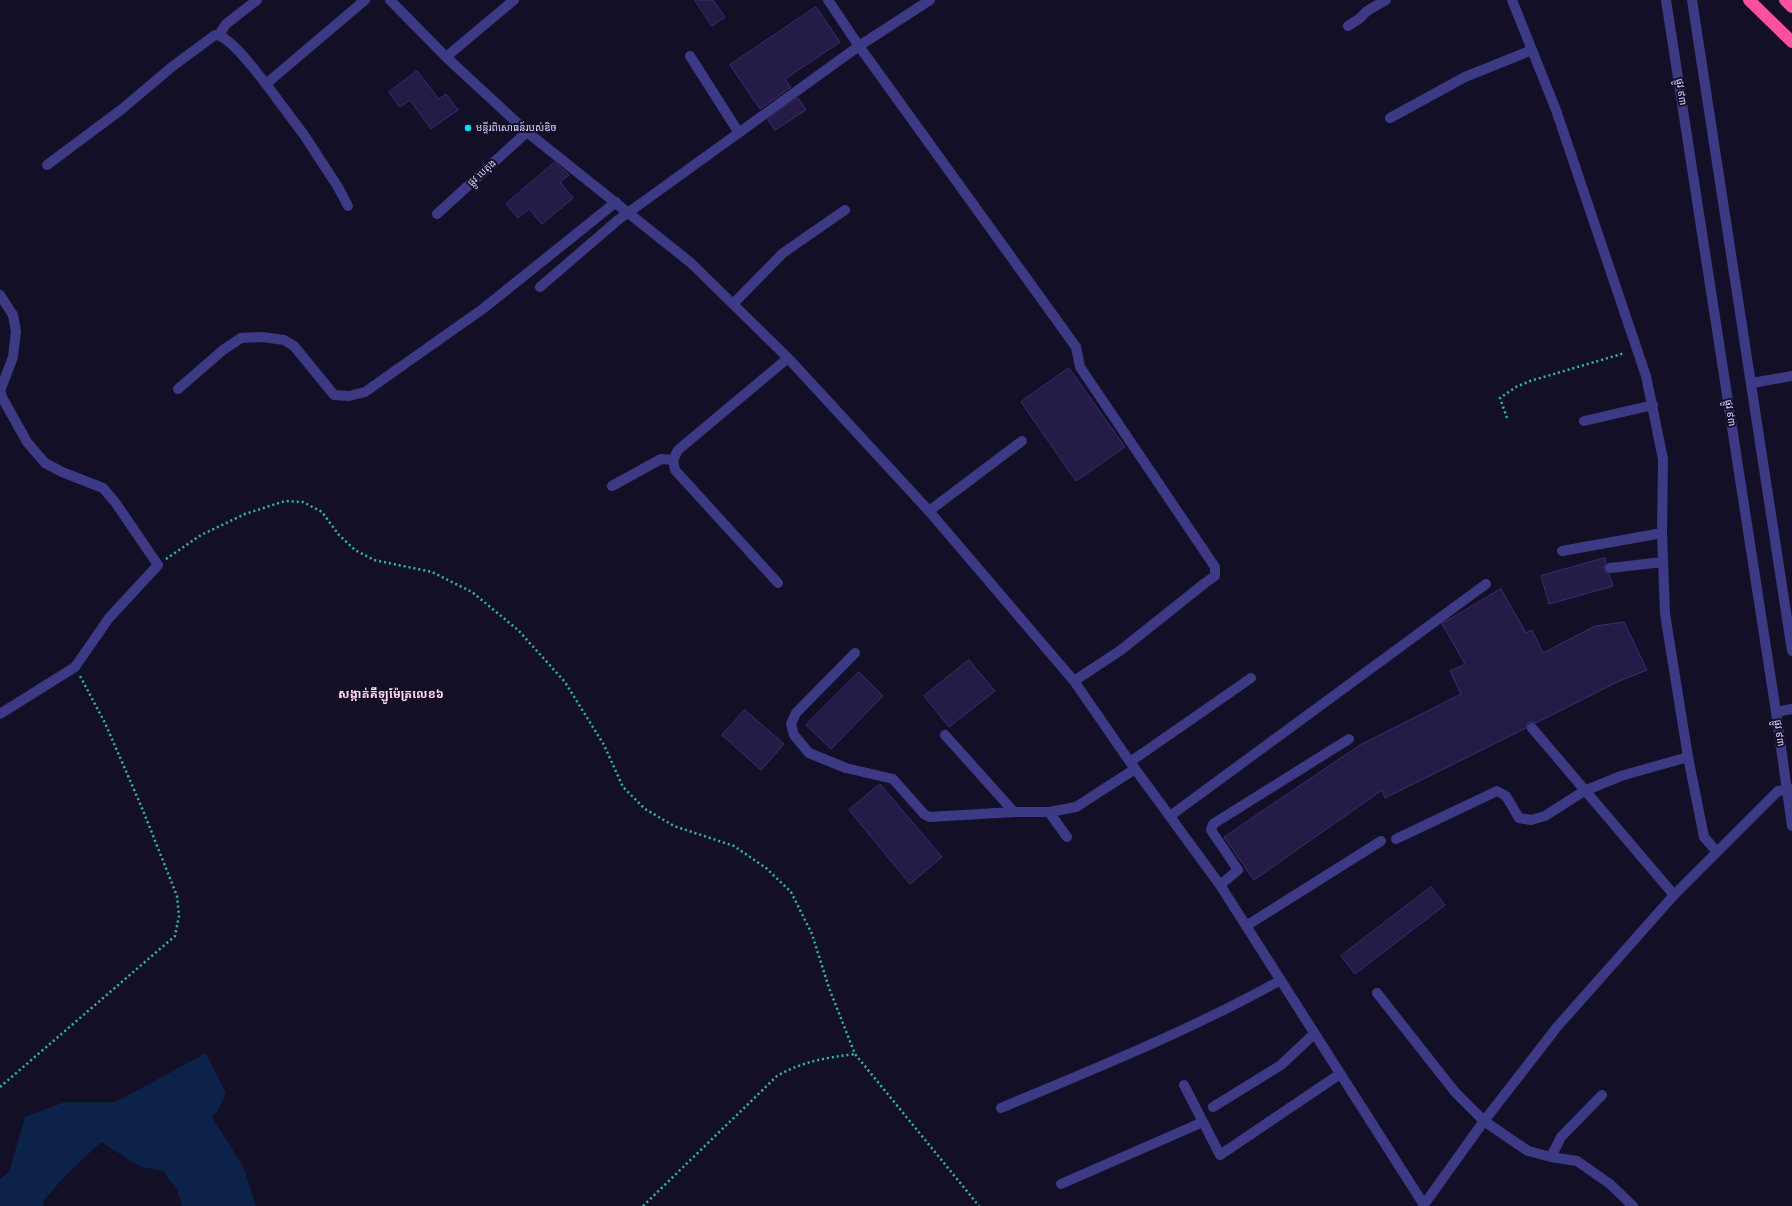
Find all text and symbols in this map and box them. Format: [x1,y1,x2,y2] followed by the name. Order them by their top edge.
[1673,78,1689,106] street label: ផ្លូវ ៩៣
[476,122,557,134] place label: មន្ទីរពិសោធន៍របស់ឌិច
[463,123,473,133] marker: មន្ទីរពិសោធន៍របស់ឌិច
[465,157,499,189] street label: ផ្លូវ បេតុង
[1722,399,1738,427] street label: ផ្លូវ ៩៣
[338,687,444,701] district label: សង្កាត់គីឡូម៉ែត្រលេខ៦
[1771,719,1787,747] street label: ផ្លូវ ៩៣

